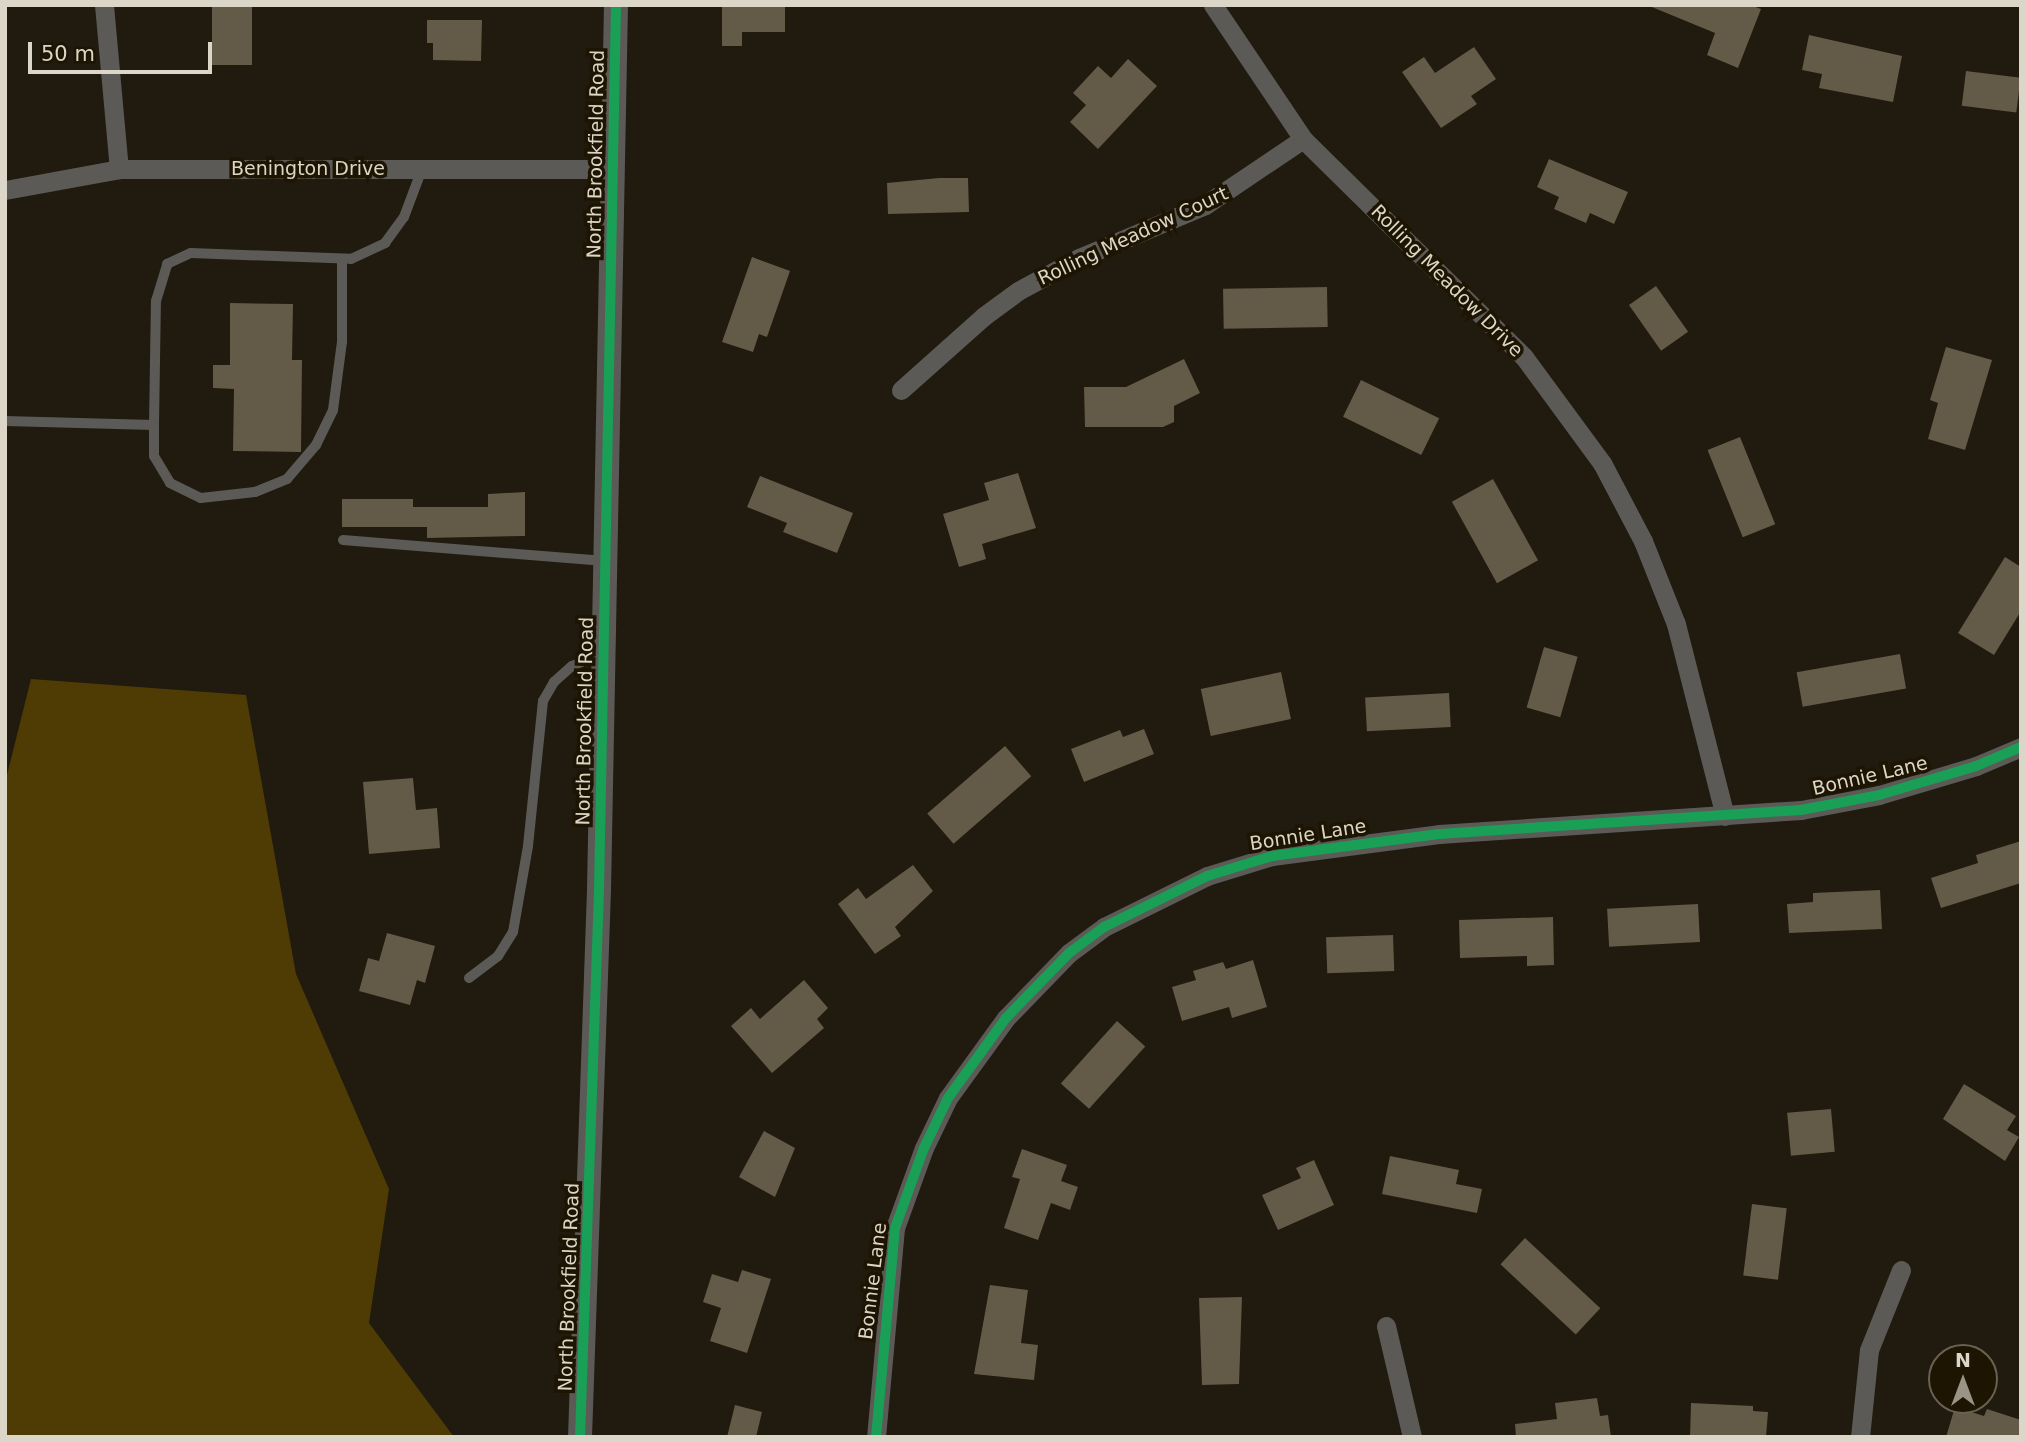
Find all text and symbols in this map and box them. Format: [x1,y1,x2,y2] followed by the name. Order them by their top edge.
[32,28,215,72] scale bar
[41,42,95,66] text: 50 m
[583,50,609,258] street label: North Brookfield Road
[231,158,385,180] street label: Benington Drive
[1034,182,1232,290] street label: Rolling Meadow Court
[1366,200,1528,362] street label: Rolling Meadow Drive
[572,617,598,825] street label: North Brookfield Road
[1810,752,1930,800] street label: Bonnie Lane
[1248,815,1368,855] street label: Bonnie Lane
[554,1182,584,1392] street label: North Brookfield Road
[855,1221,891,1341] street label: Bonnie Lane
[1928,1344,1998,1414] north arrow
[1955,1349,1971,1371] text: N

